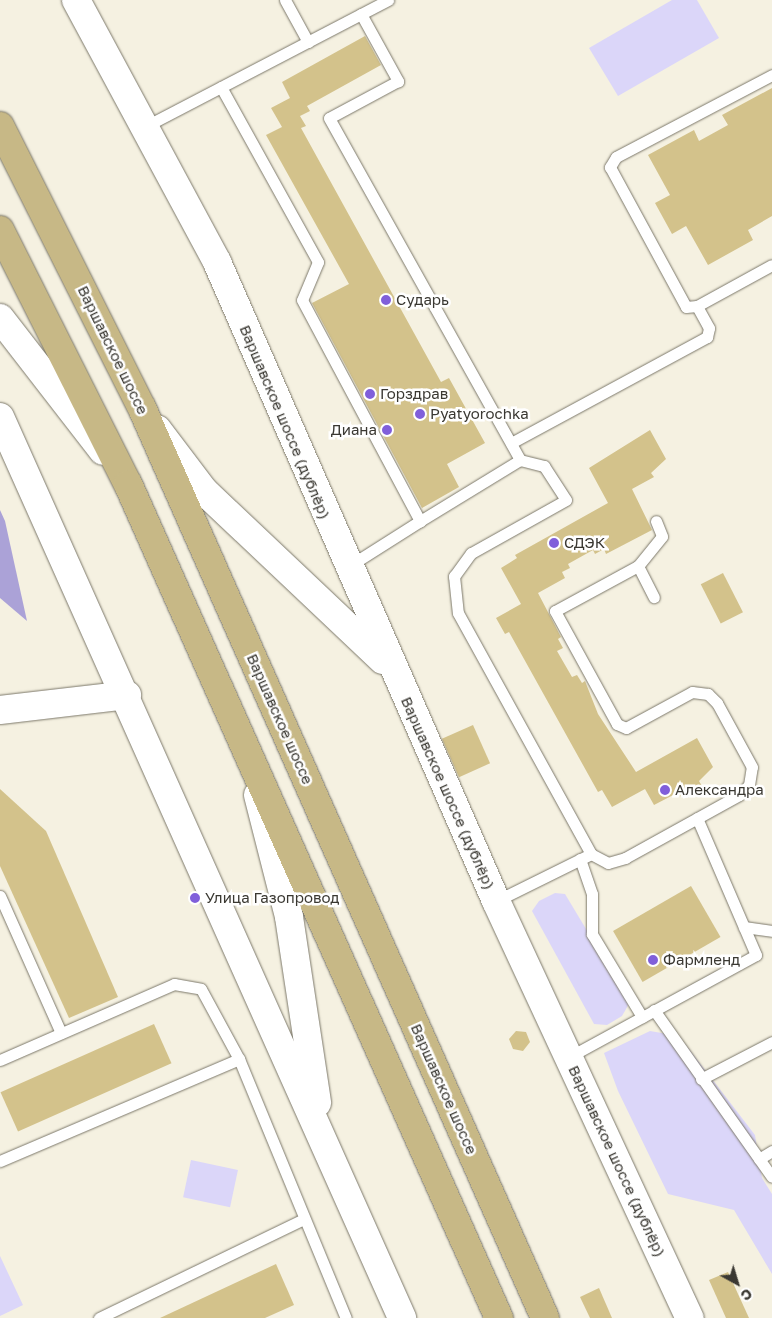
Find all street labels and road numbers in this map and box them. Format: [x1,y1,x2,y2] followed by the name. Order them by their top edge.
[74,283,152,417] street label: Варшавское шоссе
[236,322,334,522] street label: Варшавское шоссе (дублёр)
[243,651,317,787] street label: Варшавское шоссе
[397,694,499,892] street label: Варшавское шоссе (дублёр)
[407,1021,481,1157] street label: Варшавское шоссе
[565,1063,669,1259] street label: Варшавское шоссе (дублёр)

